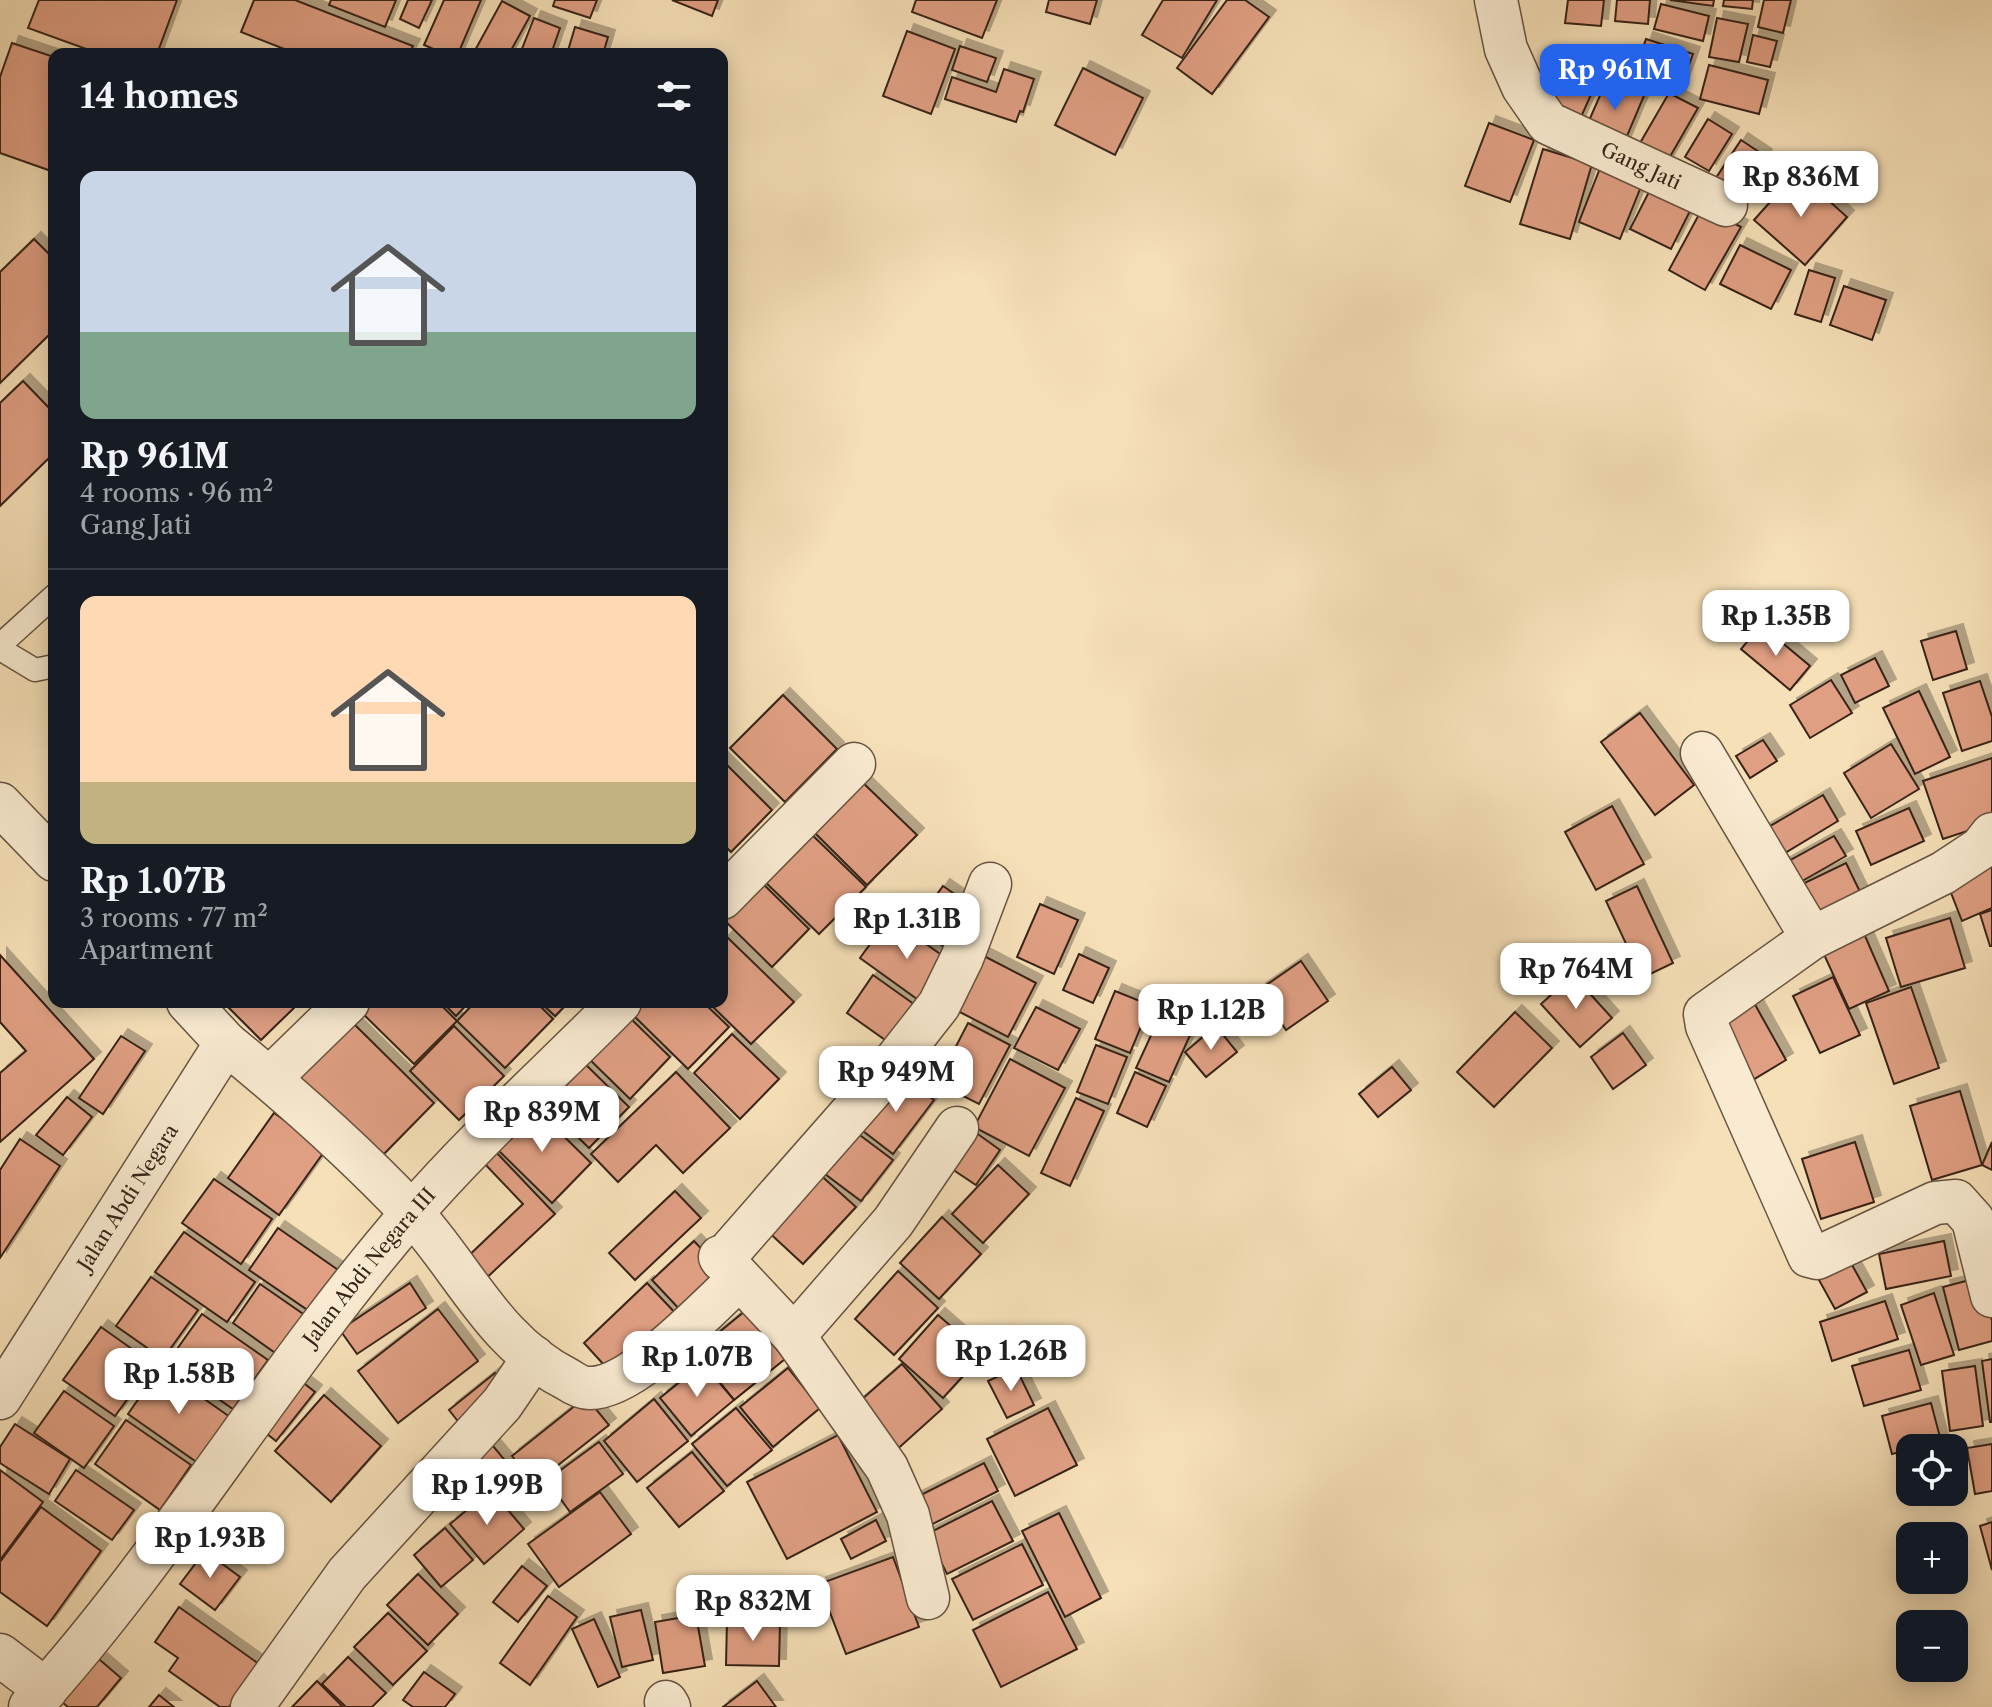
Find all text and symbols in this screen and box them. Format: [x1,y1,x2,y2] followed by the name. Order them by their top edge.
[1541,44,1689,112] pin: Rp 961M
[1558,54,1672,86] text: Rp 961M
[652,74,696,118] icon: filters
[80,75,239,117] text: 14 homes
[1597,137,1685,195] street label: Gang Jati
[1727,151,1875,219] pin: Rp 836M
[1742,161,1860,193] text: Rp 836M
[316,223,460,367] icon: home
[80,435,229,477] text: Rp 961M
[80,477,273,509] text: 4 rooms · 96 m²
[80,509,191,541] text: Gang Jati
[1693,590,1859,658] pin: Rp 1.35B
[1720,600,1832,632] text: Rp 1.35B
[316,648,460,792] icon: home
[80,860,226,902] text: Rp 1.07B
[824,893,990,961] pin: Rp 1.31B
[80,902,268,934] text: 3 rooms · 77 m²
[853,903,961,935] text: Rp 1.31B
[80,934,213,966] text: Apartment
[1502,943,1650,1011] pin: Rp 764M
[1518,953,1634,985] text: Rp 764M
[1128,984,1294,1052] pin: Rp 1.12B
[1156,994,1266,1026] text: Rp 1.12B
[822,1046,970,1114] pin: Rp 949M
[837,1056,955,1088] text: Rp 949M
[468,1086,616,1154] pin: Rp 839M
[483,1096,601,1128] text: Rp 839M
[71,1119,183,1277] street label: Jalan Abdi Negara
[296,1183,440,1353] street label: Jalan Abdi Negara III
[928,1325,1094,1393] pin: Rp 1.26B
[614,1331,780,1399] pin: Rp 1.07B
[954,1335,1068,1367] text: Rp 1.26B
[641,1341,753,1373] text: Rp 1.07B
[96,1348,262,1416] pin: Rp 1.58B
[123,1358,235,1390] text: Rp 1.58B
[1896,1434,1968,1682] map controls
[1896,1434,1968,1506] button: locate
[404,1459,570,1527] pin: Rp 1.99B
[431,1469,543,1501] text: Rp 1.99B
[127,1512,293,1580] pin: Rp 1.93B
[154,1522,266,1554] text: Rp 1.93B
[1896,1522,1968,1594] button: +
[679,1575,827,1643] pin: Rp 832M
[694,1585,812,1617] text: Rp 832M
[1896,1610,1968,1682] button: −

